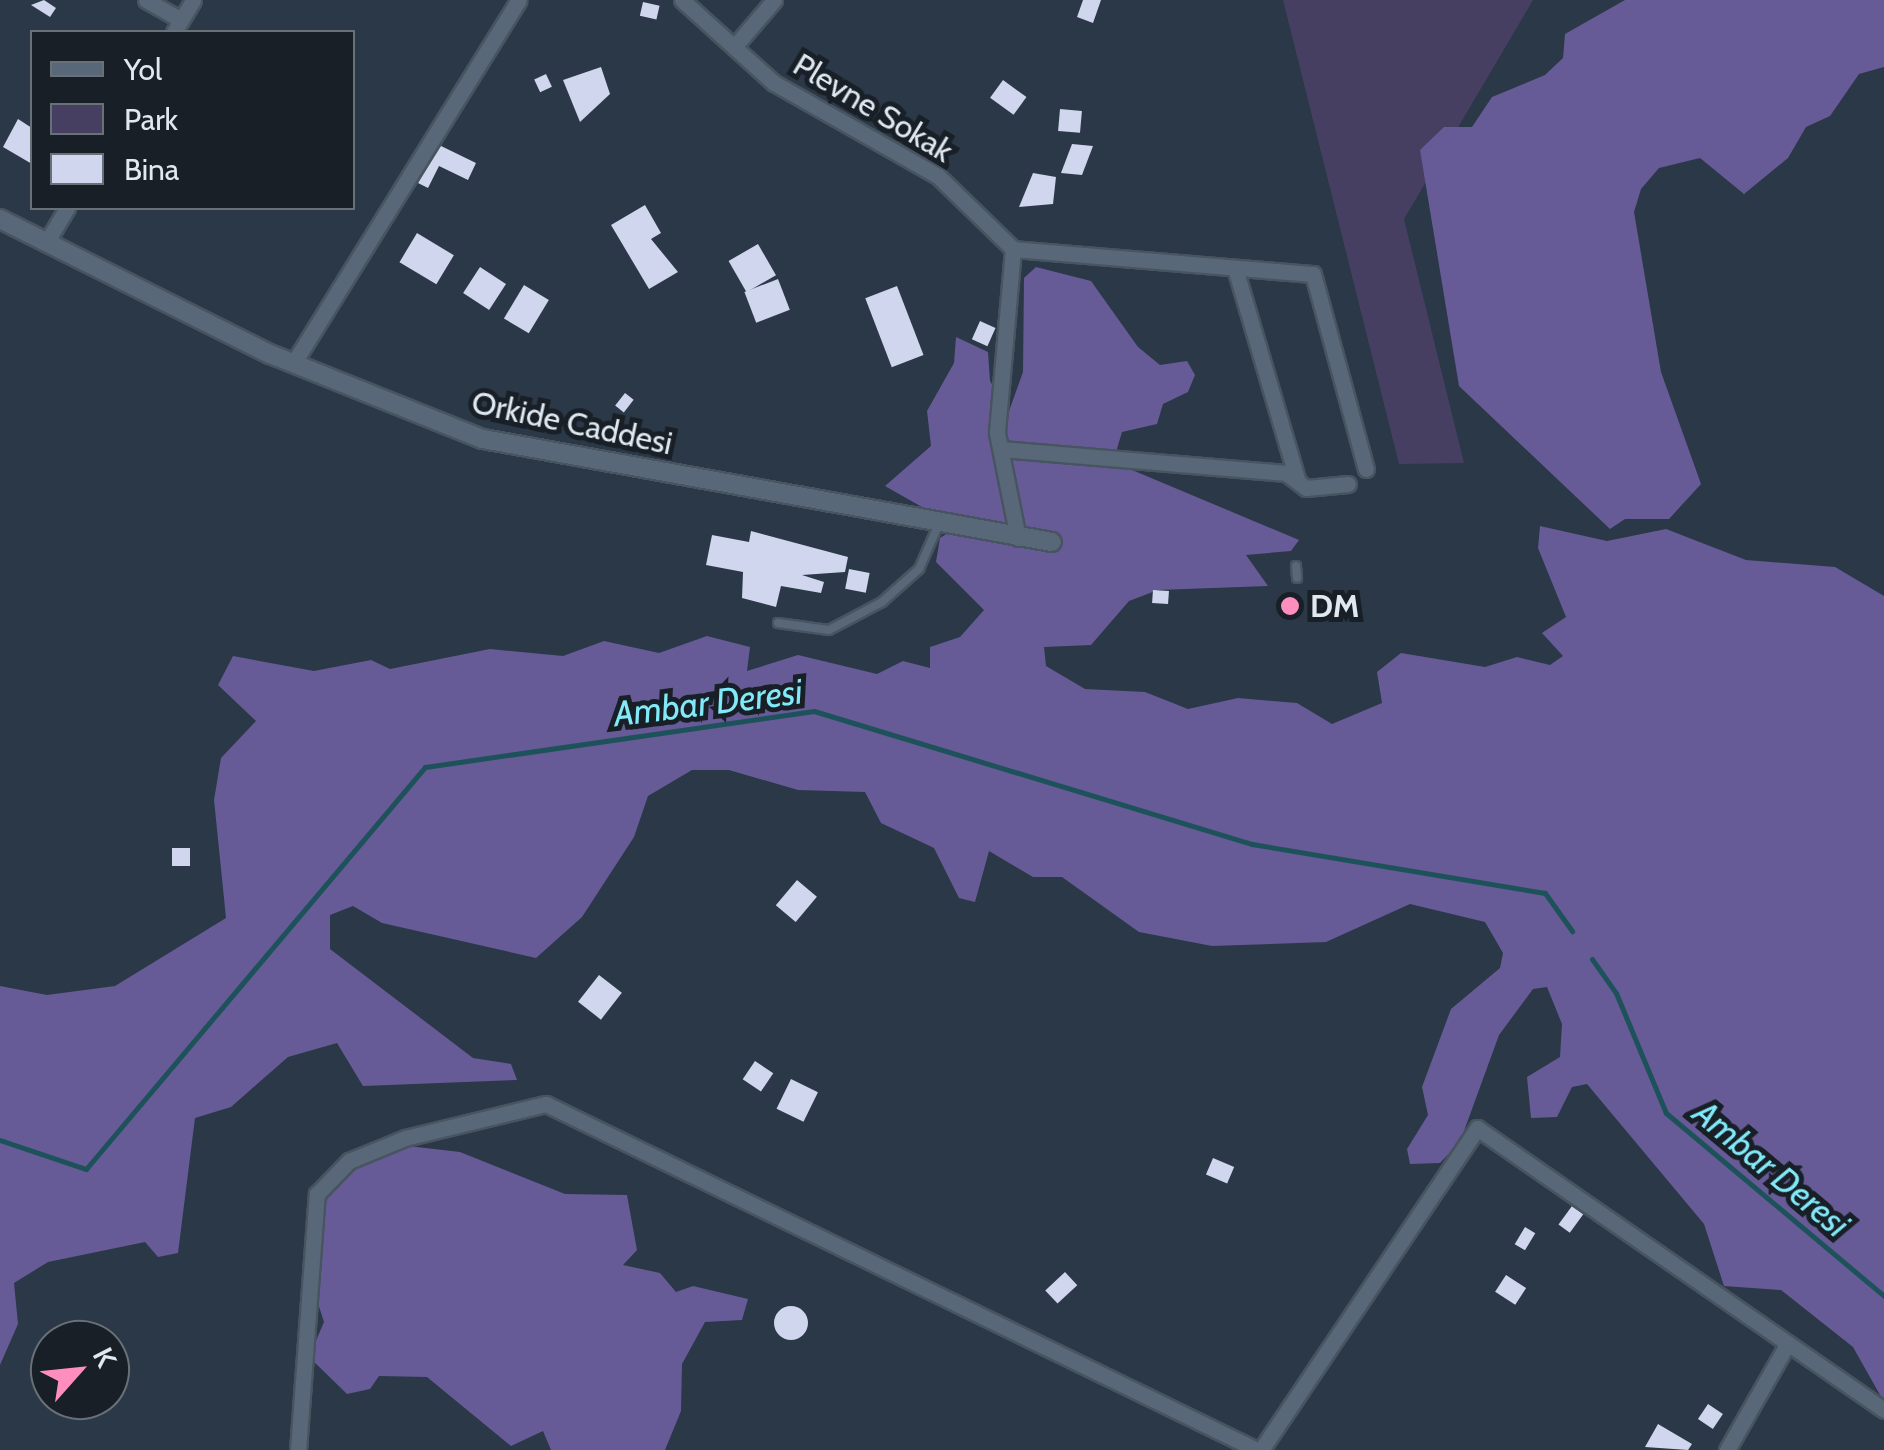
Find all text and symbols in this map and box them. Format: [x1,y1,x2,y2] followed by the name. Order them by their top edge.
[30,30,355,210] legend
[786,45,960,171] street label: Plevne Sokak
[124,51,162,88] text: Yol
[124,101,178,138] text: Park
[124,151,179,188] text: Bina
[468,383,676,463] street label: Orkide Caddesi
[1310,587,1359,625] place label: DM
[1279,595,1301,617] marker: DM
[611,671,805,735] water label: Ambar Deresi
[1685,1092,1857,1246] water label: Ambar Deresi
[30,1320,130,1420] north arrow
[86,1342,124,1373] text: K

